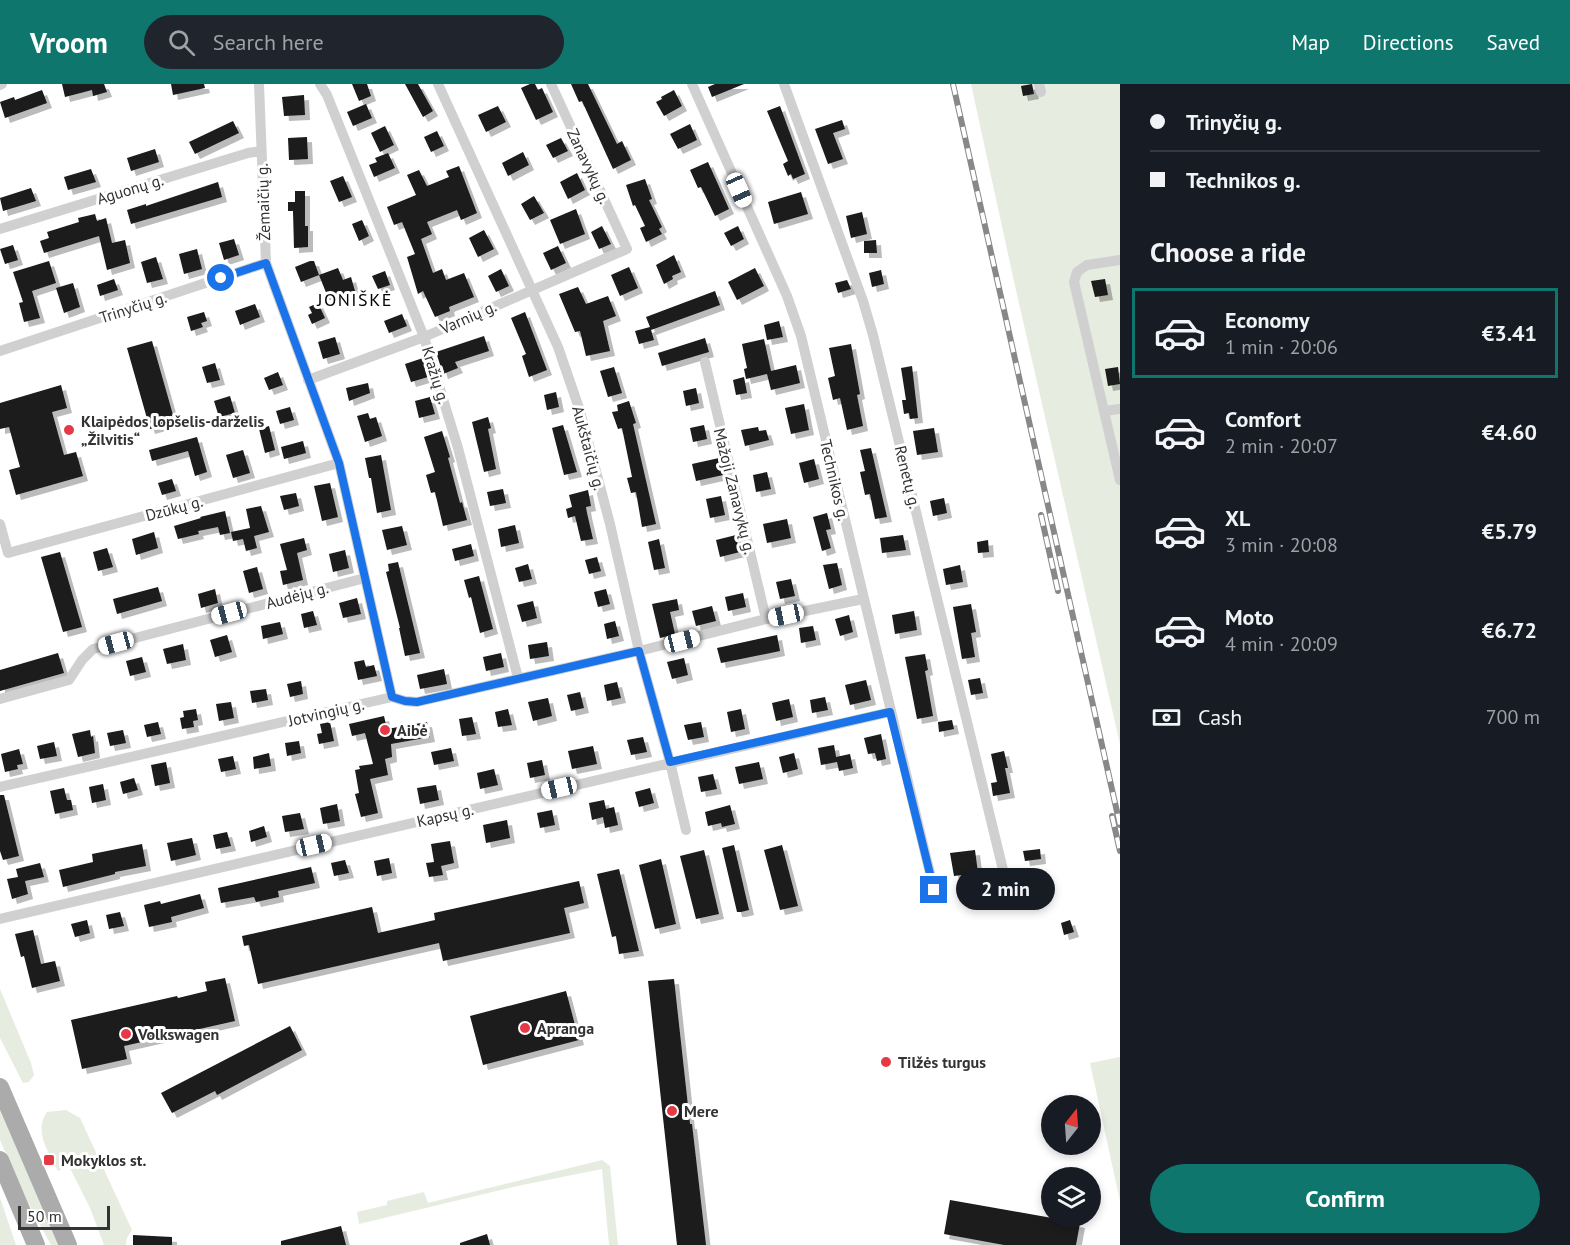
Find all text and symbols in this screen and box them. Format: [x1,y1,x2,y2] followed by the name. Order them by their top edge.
[144,15,564,69] search box
[30,24,108,61] text: Vroom
[165,26,198,59] icon: search
[213,28,324,56] text: Search here
[1291,29,1330,56] text: Map
[1363,29,1454,56] text: Directions
[1487,29,1540,56] text: Saved
[1186,108,1282,136] text: Trinyčių g.
[563,125,615,207] street label: Zanavykų g.
[252,163,274,241] street label: Žemaičių g.
[1186,166,1301,194] text: Technikos g.
[94,169,166,209] street label: Aguonų g.
[723,170,755,210] car
[1150,235,1306,269] text: Choose a ride
[207,264,234,291] route start
[97,287,169,327] street label: Trinyčių g.
[316,288,393,311] district label: JONIŠKĖ
[436,296,499,339] street label: Varnių g.
[1153,306,1207,360] icon: car
[1225,306,1309,334] text: Economy
[1482,319,1537,347] text: €3.41
[1225,334,1338,360] text: 1 min · 20:06
[418,344,454,406] street label: Kražių g.
[568,404,610,492] street label: Aukštaičių g.
[1153,405,1207,459] icon: car
[1225,405,1301,433] text: Comfort
[81,411,264,449] place label: Klaipėdos lopšelis-darželis „Žilvitis“
[1482,418,1537,446] text: €4.60
[62,423,76,437] marker: Klaipėdos lopšelis-darželis „Žilvitis“
[710,426,760,556] street label: Mažoji Zanavykų g.
[1225,433,1338,459] text: 2 min · 20:07
[816,437,854,523] street label: Technikos g.
[891,443,925,511] street label: Renetų g.
[143,491,205,525] street label: Dzūkų g.
[1153,504,1207,558] icon: car
[1225,504,1250,532] text: XL
[1482,517,1537,545] text: €5.79
[1225,532,1338,558] text: 3 min · 20:08
[264,577,330,613] street label: Audėjų g.
[209,600,249,626] car
[767,602,805,628] car
[1153,603,1207,657] icon: car
[1225,603,1274,631] text: Moto
[1482,616,1537,644] text: €6.72
[662,628,702,654] car
[96,630,136,656] car
[1225,631,1338,657] text: 4 min · 20:09
[285,694,366,731] street label: Jotvingių g.
[1150,701,1183,734] icon: cash
[1198,703,1242,731] text: Cash
[1486,704,1540,730] text: 700 m
[397,720,428,740] place label: Aibė
[378,723,392,737] marker: Aibė
[539,775,579,801] car
[415,799,475,831] street label: Kapsų g.
[294,832,334,858] car
[955,869,1054,911] callout: 2 min
[920,876,947,903] route end
[981,876,1030,902] text: 2 min
[537,1018,594,1038] place label: Apranga
[518,1021,532,1035] marker: Apranga
[137,1024,219,1044] place label: Volkswagen
[119,1027,133,1041] marker: Volkswagen
[898,1052,986,1072] place label: Tilžės turgus
[879,1055,893,1069] marker: Tilžės turgus
[1041,1095,1101,1155] north arrow
[1041,1095,1101,1227] map controls
[684,1101,719,1121] place label: Mere
[665,1104,679,1118] marker: Mere
[61,1150,146,1170] place label: Mokyklos st.
[42,1153,56,1167] marker: Mokyklos st.
[1150,1164,1540,1233] button: Confirm
[1041,1167,1101,1227] button: layers
[18,1203,110,1230] scale bar
[27,1206,62,1226] text: 50 m

